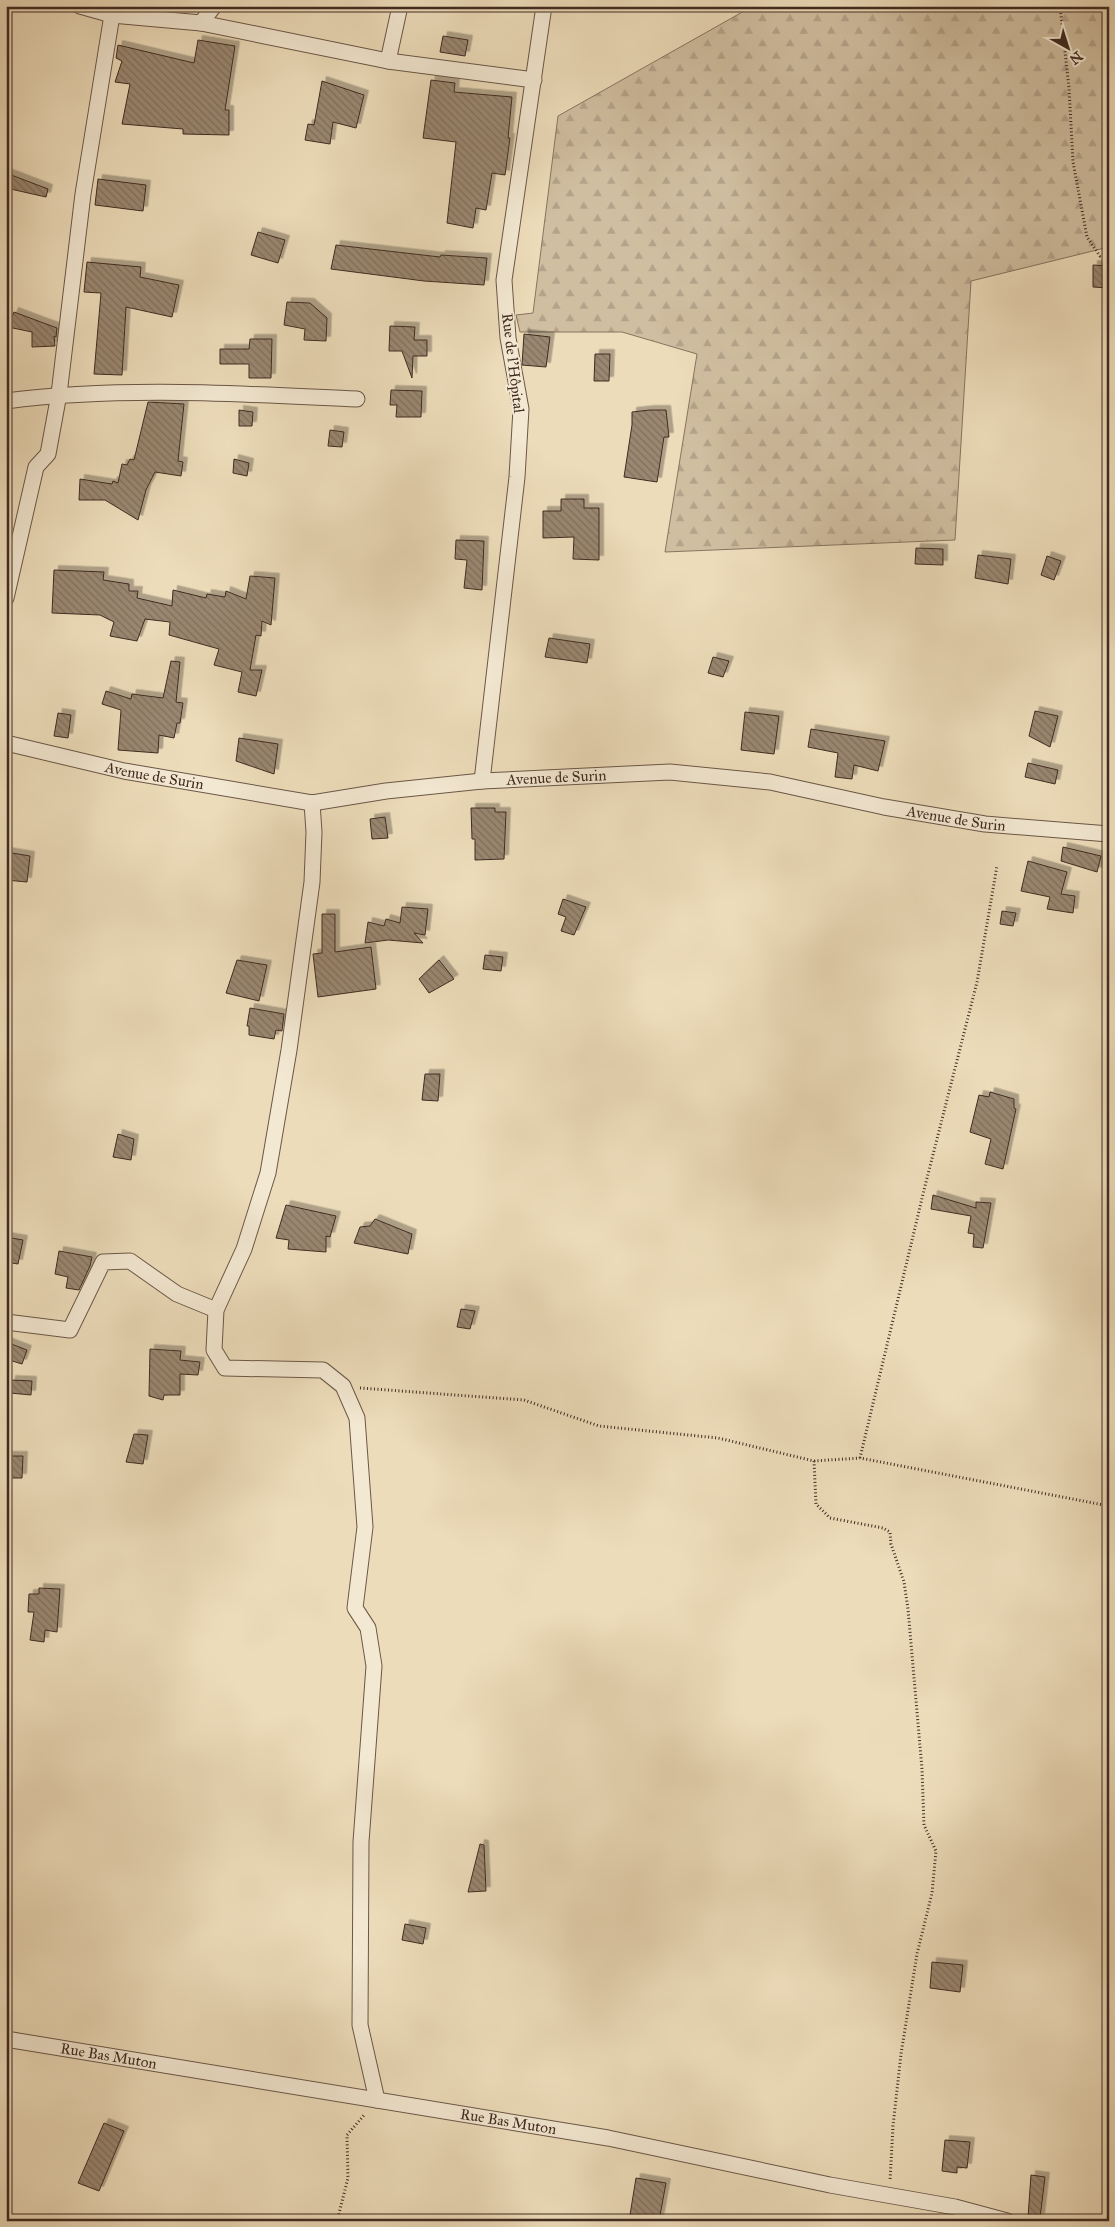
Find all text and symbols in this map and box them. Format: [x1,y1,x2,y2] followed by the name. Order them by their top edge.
[1042,22,1092,72] north arrow
[1066,47,1086,68] text: N
[498,312,528,415] street label: Rue de l'Hôpital
[102,758,205,793] street label: Avenue de Surin
[505,766,607,789] street label: Avenue de Surin
[904,802,1006,835] street label: Avenue de Surin
[59,2039,158,2073] street label: Rue Bas Muton
[459,2105,558,2138] street label: Rue Bas Muton

